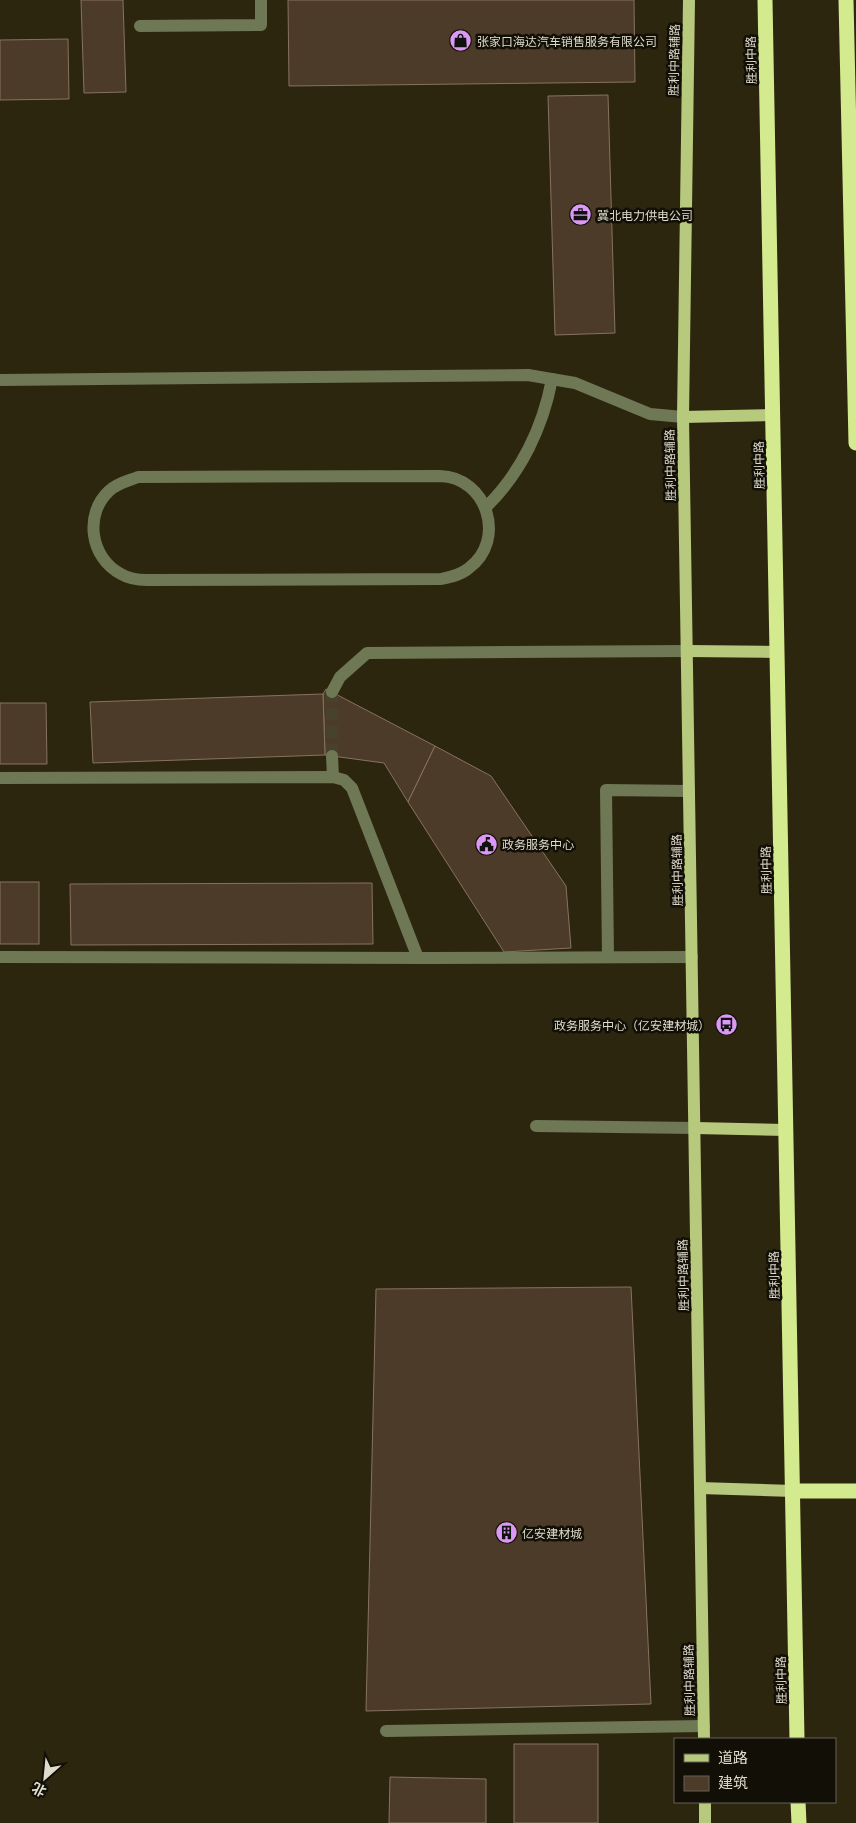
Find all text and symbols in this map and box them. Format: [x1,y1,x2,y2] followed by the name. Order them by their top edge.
[666,24,682,96] street label: 胜利中路辅路
[449,29,473,53] shop icon: 张家口海达汽车销售服务有限公司
[477,34,657,49] place label: 张家口海达汽车销售服务有限公司
[743,36,759,84] street label: 胜利中路
[569,203,593,227] office icon: 冀北电力供电公司
[597,208,693,223] place label: 冀北电力供电公司
[662,429,678,501] street label: 胜利中路辅路
[751,441,767,489] street label: 胜利中路
[474,832,498,856] public building icon: 政务服务中心
[669,834,685,906] street label: 胜利中路辅路
[502,837,574,852] place label: 政务服务中心
[758,846,774,894] street label: 胜利中路
[714,1013,738,1037] bus stop icon: 政务服务中心（亿安建材城）
[554,1018,710,1033] place label: 政务服务中心（亿安建材城）
[675,1239,691,1311] street label: 胜利中路辅路
[766,1251,782,1299] street label: 胜利中路
[494,1521,518,1545] building icon: 亿安建材城
[522,1526,582,1541] place label: 亿安建材城
[681,1644,697,1716] street label: 胜利中路辅路
[773,1656,789,1704] street label: 胜利中路
[674,1738,836,1803] legend
[718,1748,748,1767] text: 道路
[20,1753,70,1803] north arrow
[718,1773,748,1792] text: 建筑
[29,1778,49,1801] text: 北

